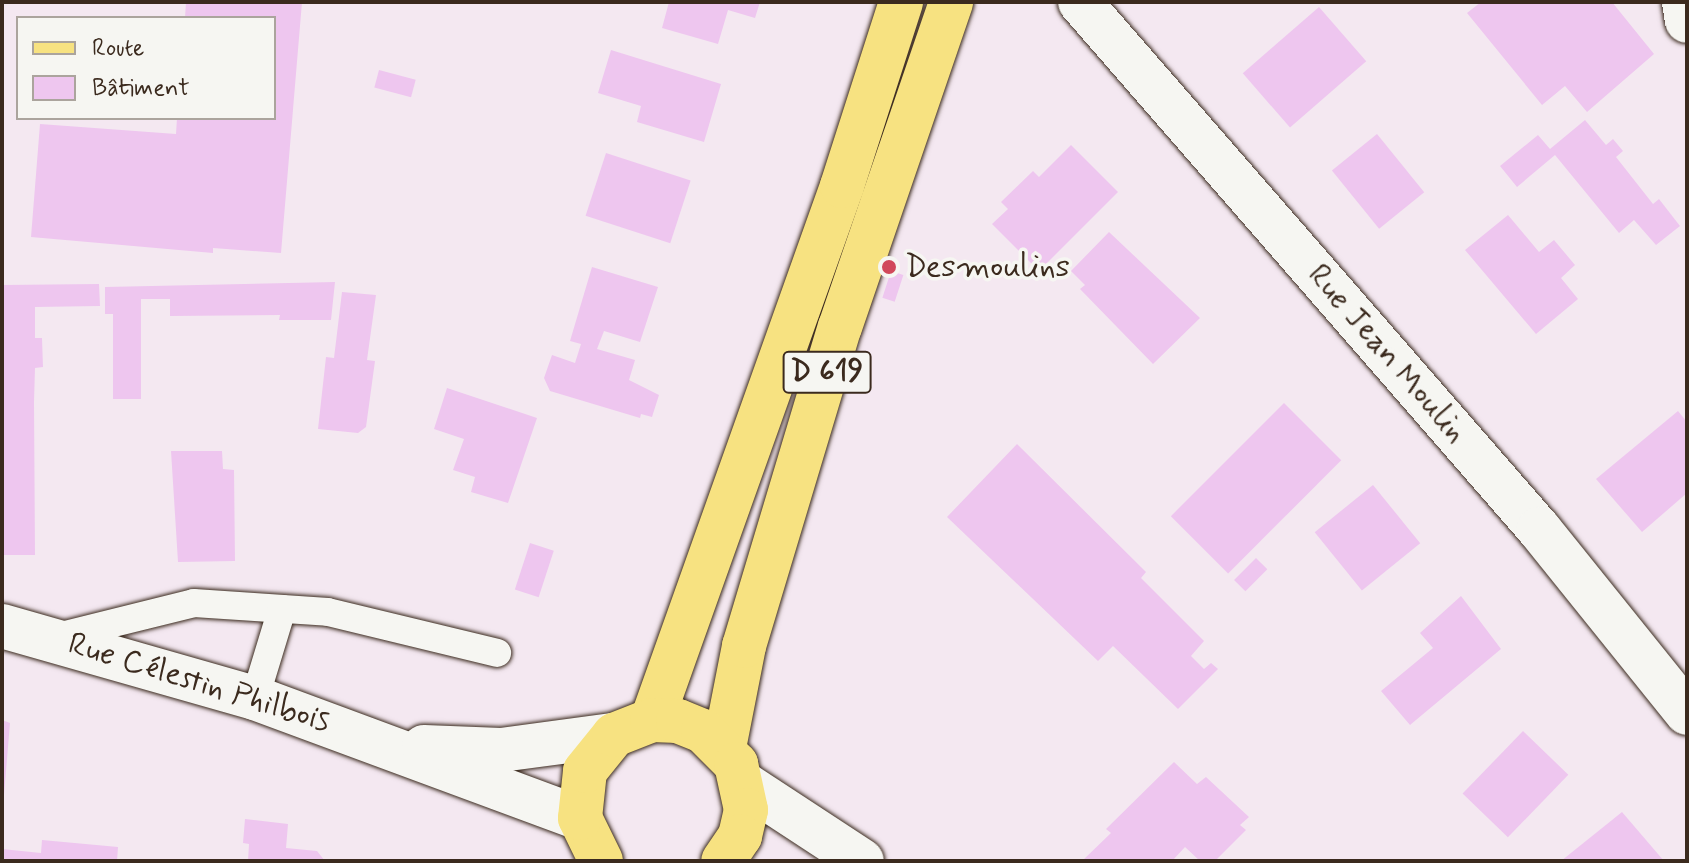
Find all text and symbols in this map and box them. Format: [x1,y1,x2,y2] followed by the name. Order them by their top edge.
[16,16,276,120] legend
[92,33,144,64] text: Route
[92,73,190,104] text: Bâtiment
[905,248,1070,286] place label: Desmoulins
[880,258,898,276] marker: Desmoulins
[1300,258,1474,450] street label: Rue Jean Moulin
[781,346,873,398] road number: D 619
[64,625,334,741] street label: Rue Célestin Philbois

